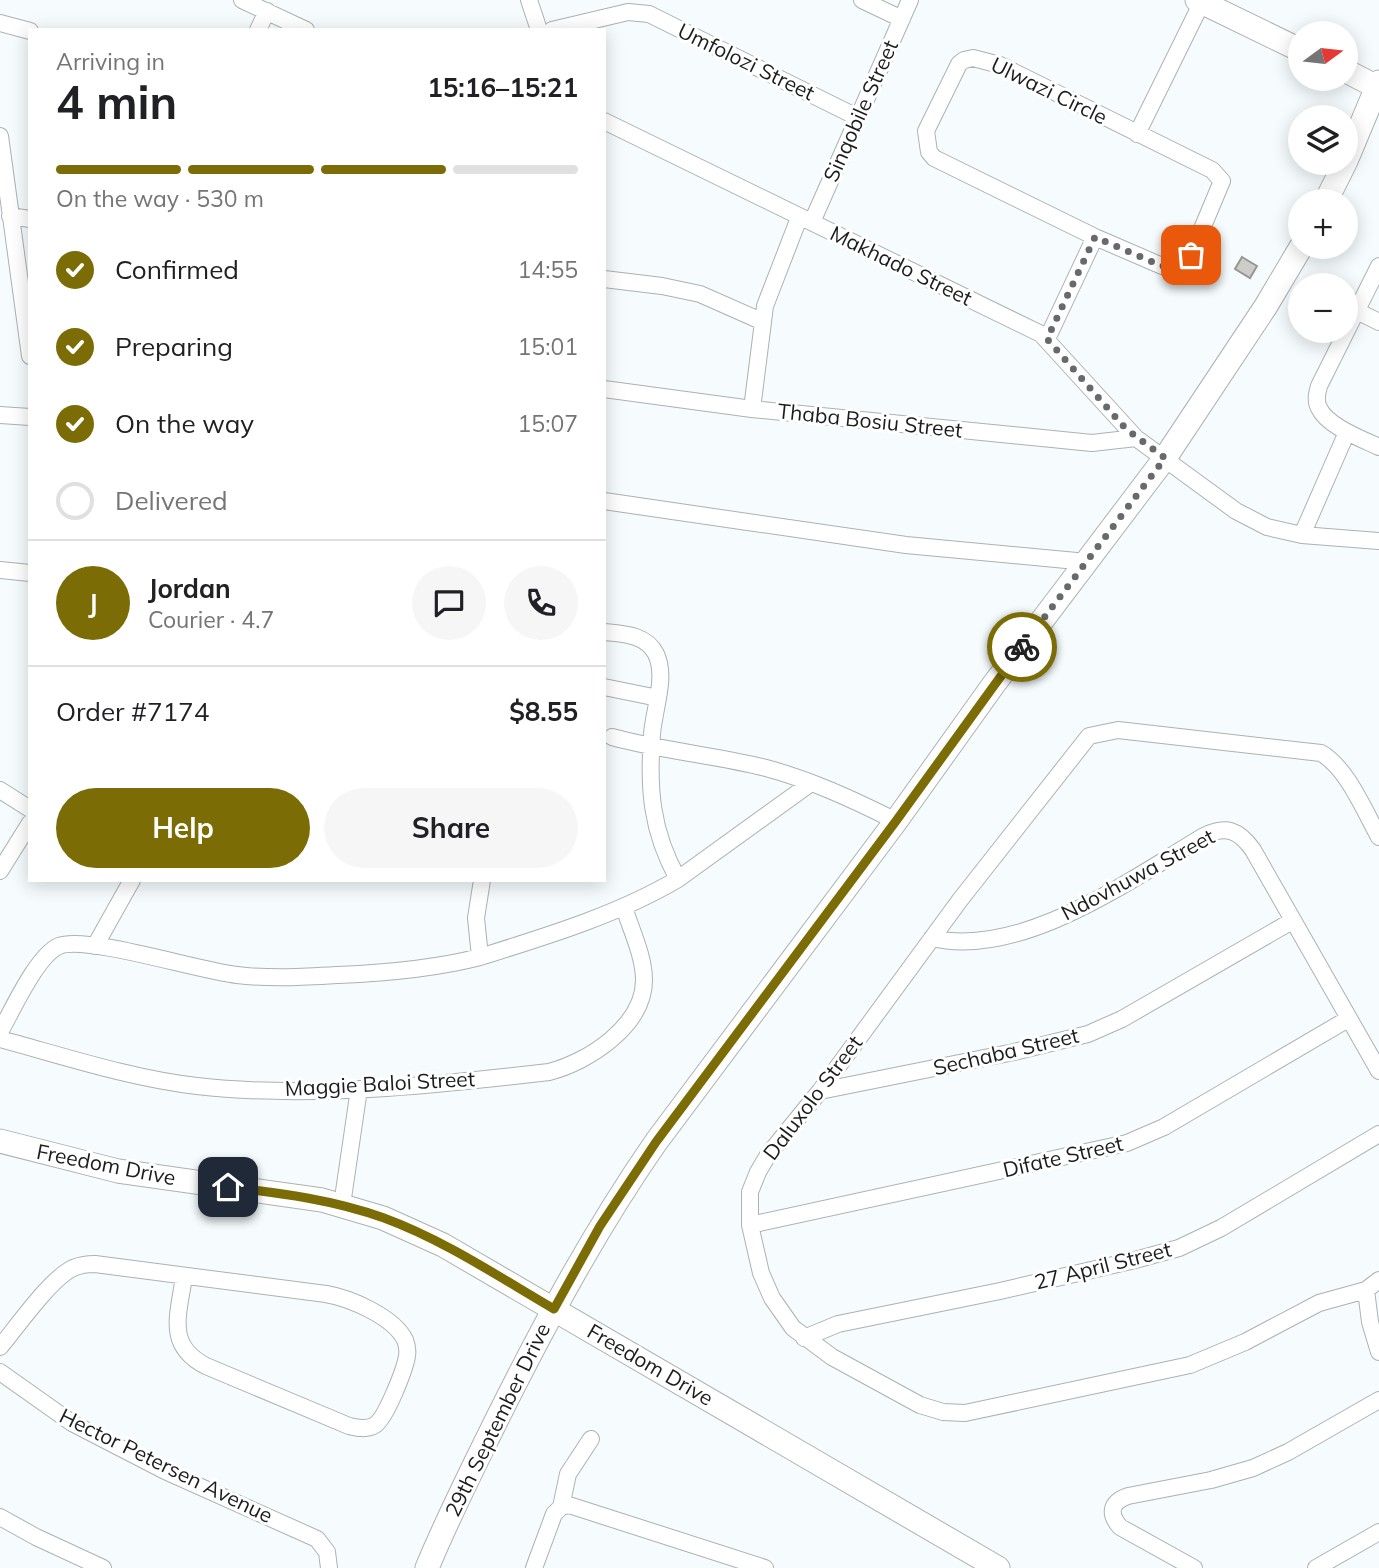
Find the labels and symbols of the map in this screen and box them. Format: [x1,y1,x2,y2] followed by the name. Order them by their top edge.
[674,17,819,105] street label: Umfolozi Street
[1288,21,1358,91] north arrow
[817,36,903,186] street label: Sinqobile Street
[987,51,1112,129] street label: Ulwazi Circle
[826,220,977,311] street label: Makhado Street
[1161,225,1221,285] pin
[776,397,964,443] street label: Thaba Bosiu Street
[987,612,1057,682] courier
[1056,823,1219,925] street label: Ndovhuwa Street
[930,1022,1081,1080] street label: Sechaba Street
[757,1030,867,1165] street label: Daluxolo Street
[284,1065,476,1101] street label: Maggie Baloi Street
[1000,1130,1125,1182] street label: Difate Street
[34,1138,178,1190] street label: Freedom Drive
[198,1157,258,1217] pin
[1032,1235,1174,1295] street label: 27 April Street
[439,1318,555,1521] street label: 29th September Drive
[583,1318,718,1411] street label: Freedom Drive
[56,1402,277,1528] street label: Hector Petersen Avenue

